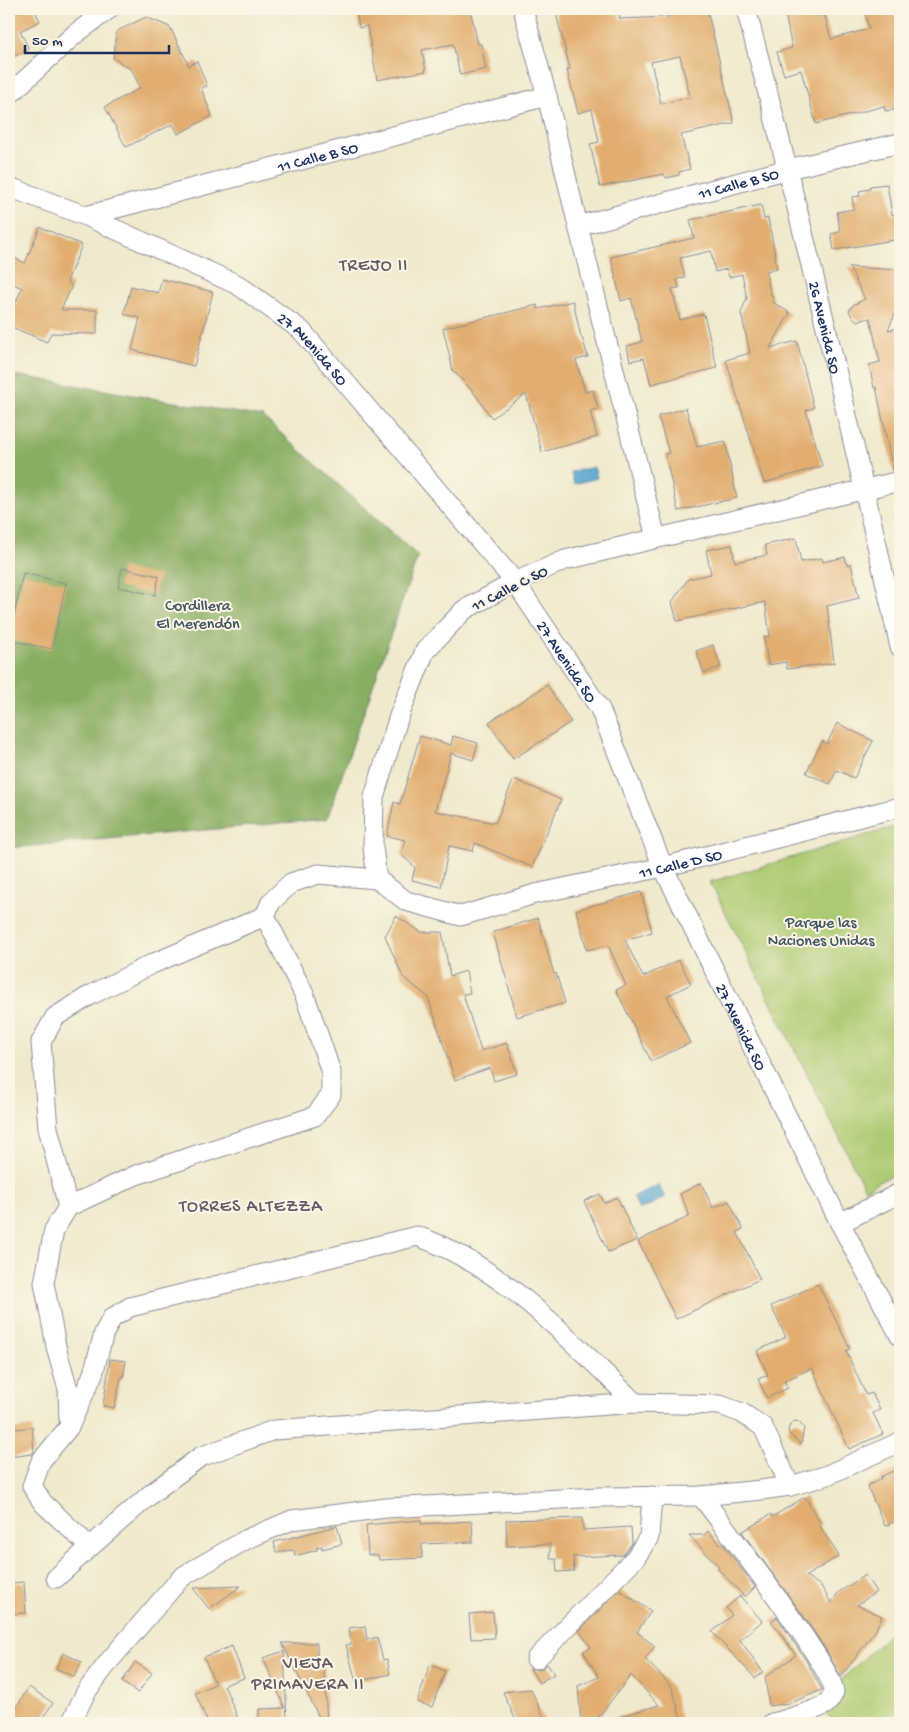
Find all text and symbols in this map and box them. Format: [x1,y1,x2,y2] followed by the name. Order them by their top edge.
[25,22,169,54] scale bar
[32,33,63,51] text: 50 m
[275,140,361,179] street label: 11 Calle B SO
[696,166,782,206] street label: 11 Calle B SO
[339,256,408,277] district label: TREJO II
[802,280,843,376] street label: 26 Avenida SO
[272,310,350,391] street label: 27 Avenida SO
[468,563,552,618] street label: 11 Calle C SO
[156,598,240,635] park label: Cordillera El Merendón
[531,618,599,708] street label: 27 Avenida SO
[637,846,725,885] street label: 11 Calle D SO
[768,915,875,952] park label: Parque las Naciones Unidas
[709,981,769,1075] street label: 27 Avenida SO
[178,1197,323,1218] district label: TORRES ALTEZZA
[251,1654,364,1696] district label: VIEJA PRIMAVERA II

